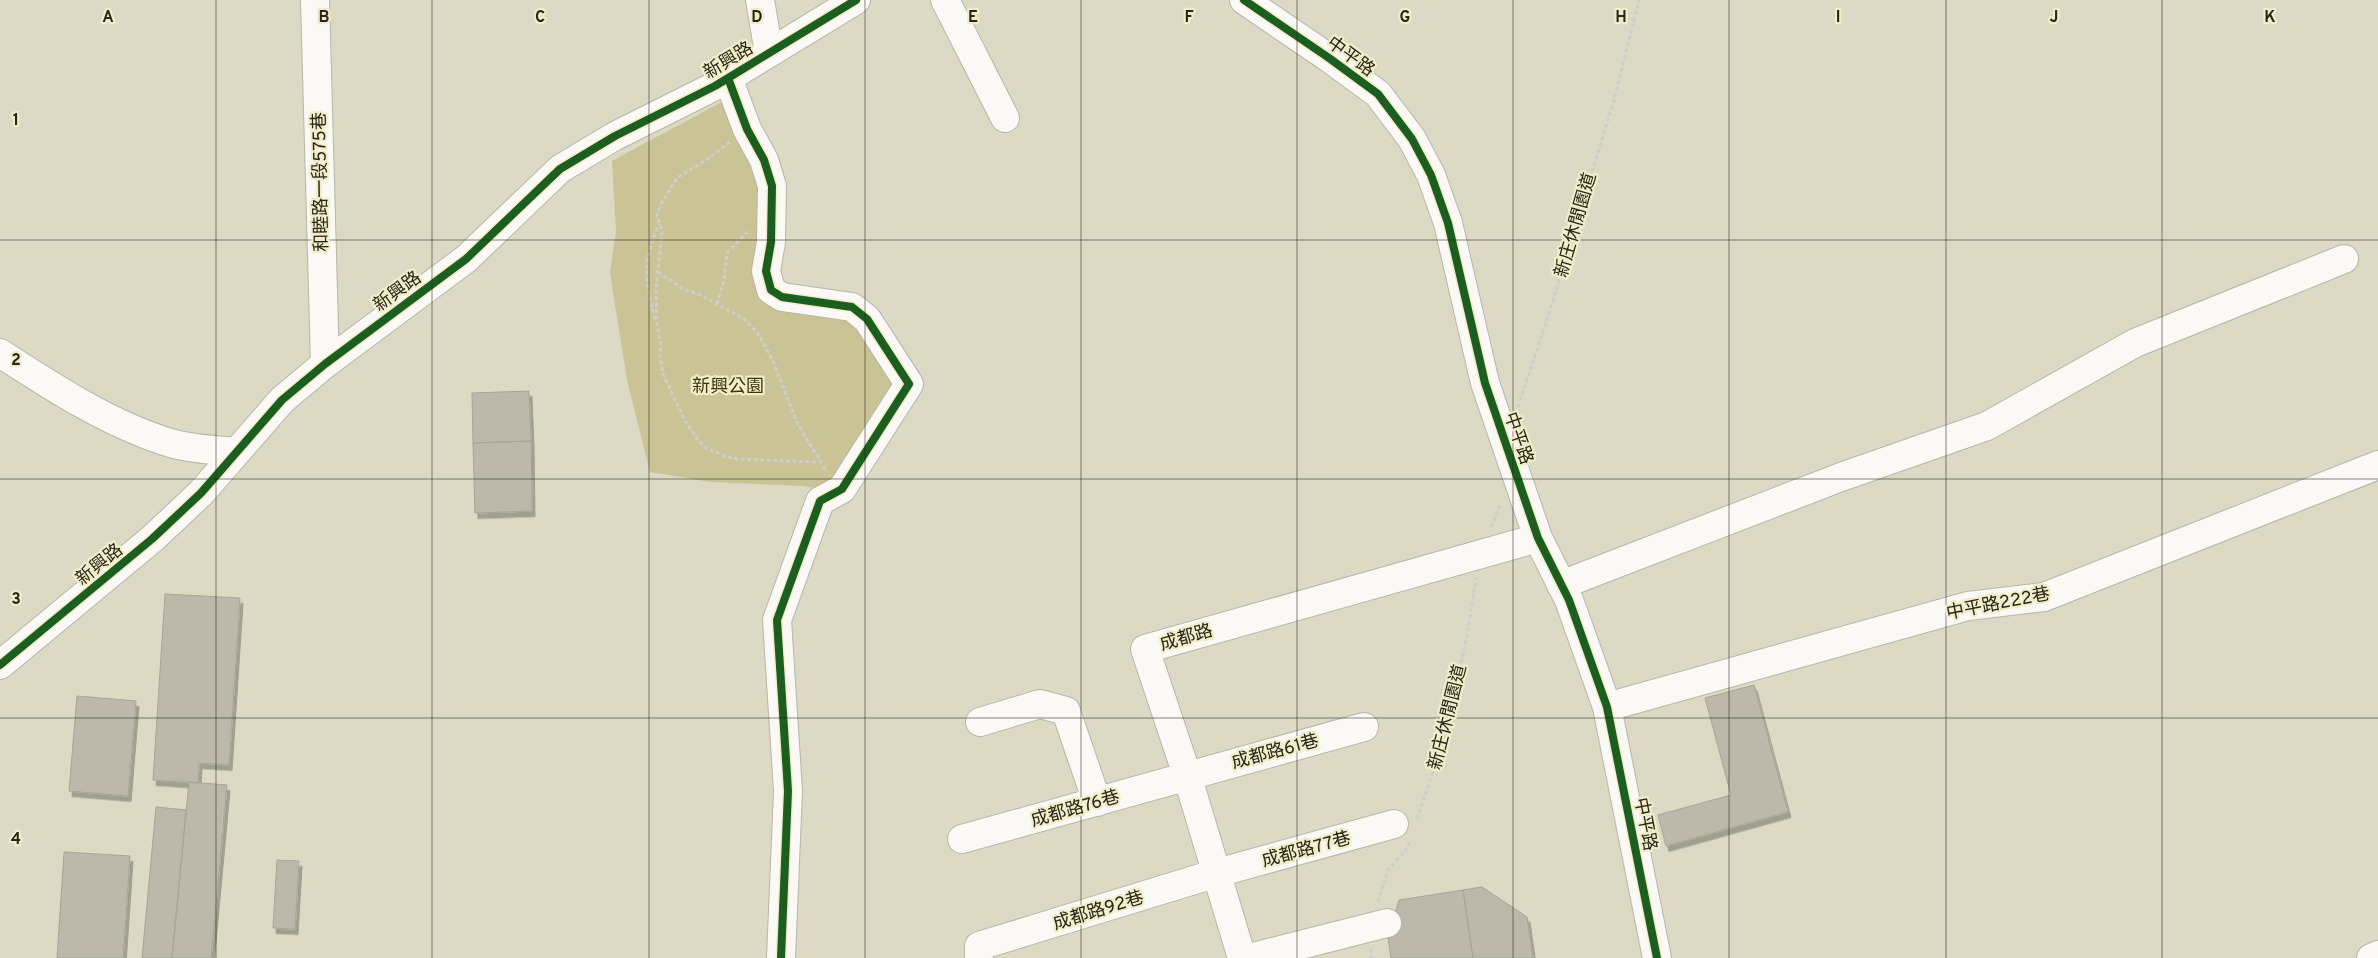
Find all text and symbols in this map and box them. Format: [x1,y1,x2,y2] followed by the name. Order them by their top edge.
[102,8,114,28] text: A
[318,8,330,28] text: B
[535,8,545,28] text: C
[751,8,763,28] text: D
[968,8,978,28] text: E
[1184,8,1194,28] text: F
[1400,8,1410,28] text: G
[1615,8,1627,28] text: H
[1836,8,1840,28] text: I
[2050,8,2058,28] text: J
[2264,8,2276,28] text: K
[1322,32,1379,82] street label: 中平路
[700,38,758,85] street label: 新興路
[13,111,19,131] text: 1
[309,112,334,252] street label: 和睦路一段575巷
[1551,170,1602,280] street label: 新庄休閒園道
[369,267,426,317] street label: 新興路
[11,351,21,371] text: 2
[692,376,764,399] park label: 新興公園
[1498,409,1537,468] street label: 中平路
[72,539,128,591] street label: 新興路
[1945,583,2052,626] street label: 中平路222巷
[11,590,21,610] text: 3
[1157,620,1216,657] street label: 成都路
[1424,662,1473,773] street label: 新庄休閒園道
[1229,730,1322,775] street label: 成都路61巷
[1028,786,1122,833] street label: 成都路76巷
[1628,796,1661,853] street label: 中平路
[1259,828,1354,873] street label: 成都路77巷
[11,830,21,850] text: 4
[1050,887,1147,936] street label: 成都路92巷

